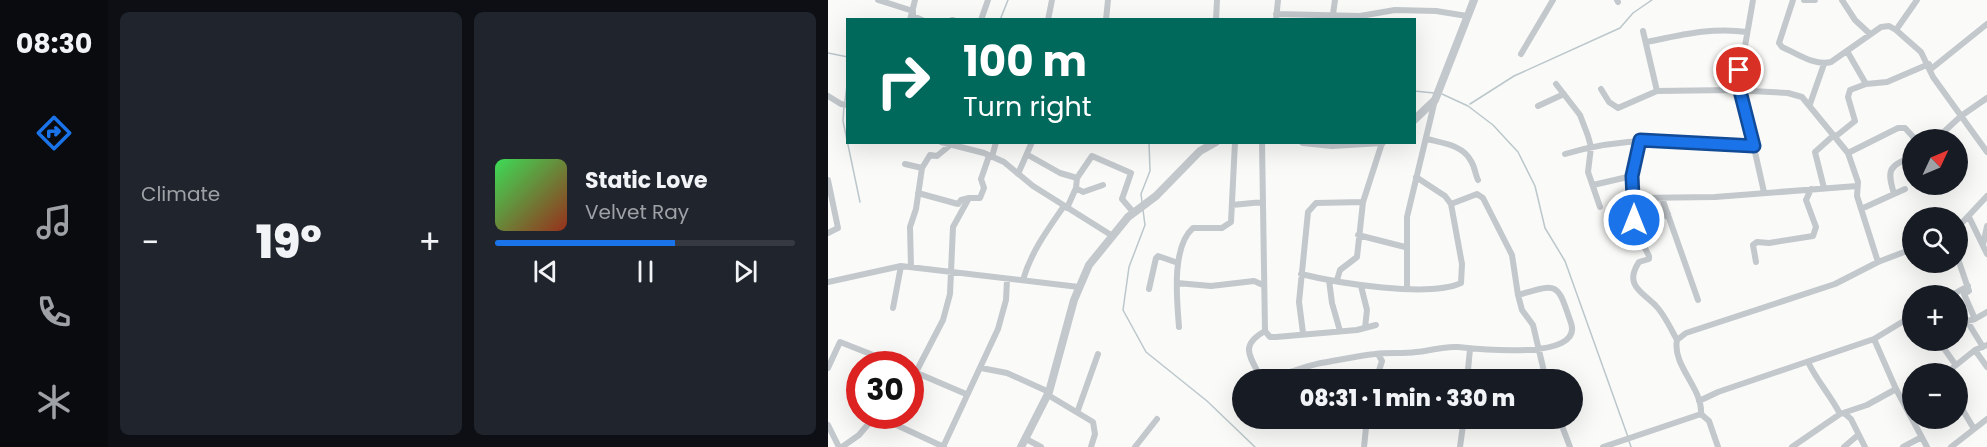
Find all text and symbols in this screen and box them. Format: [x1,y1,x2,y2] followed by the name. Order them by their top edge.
[16,25,92,62] text: 08:30
[963,32,1087,91] text: 100 m
[864,42,942,120] icon: right
[1713,44,1764,95] pin
[1722,53,1755,86] icon: arrive
[963,88,1092,125] text: Turn right
[33,112,75,154] icon: directions
[1902,129,1968,195] north arrow
[1902,129,1968,429] map controls
[585,165,708,196] text: Static Love
[141,180,220,208] text: Climate
[1602,188,1666,252] position arrow
[585,198,689,226] text: Velvet Ray
[33,201,75,243] icon: music
[1902,207,1968,273] button: search
[256,211,322,274] text: 19°
[141,219,159,266] text: −
[418,219,441,266] text: +
[529,255,562,288] icon: previous
[629,255,662,288] icon: pause
[729,255,762,288] icon: next
[1902,285,1968,351] button: +
[33,291,75,333] icon: phone
[846,351,924,429] speed limit sign: 30
[1902,363,1968,429] button: −
[33,381,75,423] icon: climate
[1300,383,1515,414] text: 08:31 · 1 min · 330 m

